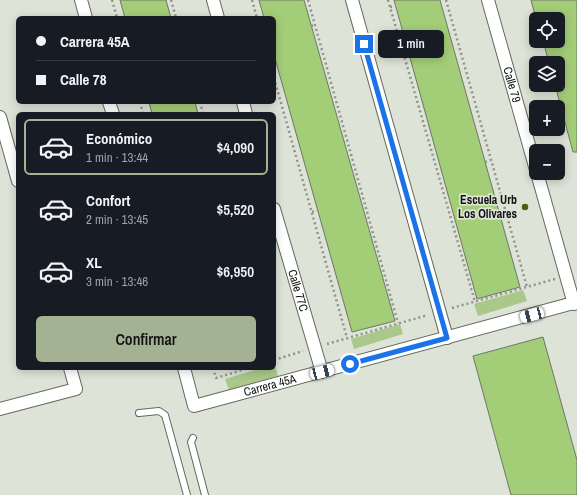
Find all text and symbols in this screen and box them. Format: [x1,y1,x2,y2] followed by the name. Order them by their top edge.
[529,12,565,180] map controls
[529,12,565,48] button: locate
[378,30,444,58] callout: 1 min
[60,31,130,52] text: Carrera 45A
[355,35,373,53] route end
[397,35,425,52] text: 1 min
[529,56,565,92] button: layers
[499,65,525,104] street label: Calle 79
[60,69,107,90] text: Calle 78
[529,100,565,136] button: +
[86,128,152,149] text: Económico
[38,129,74,165] icon: car
[216,137,254,158] text: $4,090
[529,144,565,180] button: −
[86,149,148,166] text: 1 min · 13:44
[86,190,130,211] text: Confort
[38,191,74,227] icon: car
[458,192,518,222] place label: Escuela Urb Los Olivares
[216,199,254,220] text: $5,520
[520,202,530,212] marker: Escuela Urb Los Olivares
[86,211,148,228] text: 2 min · 13:45
[86,252,102,273] text: XL
[38,253,74,289] icon: car
[216,261,254,282] text: $6,950
[284,268,312,314] street label: Calle 77C
[86,273,148,290] text: 3 min · 13:46
[519,306,545,324] car
[36,316,256,362] button: Confirmar
[341,355,359,373] route start
[309,363,335,381] car
[242,371,298,400] street label: Carrera 45A

